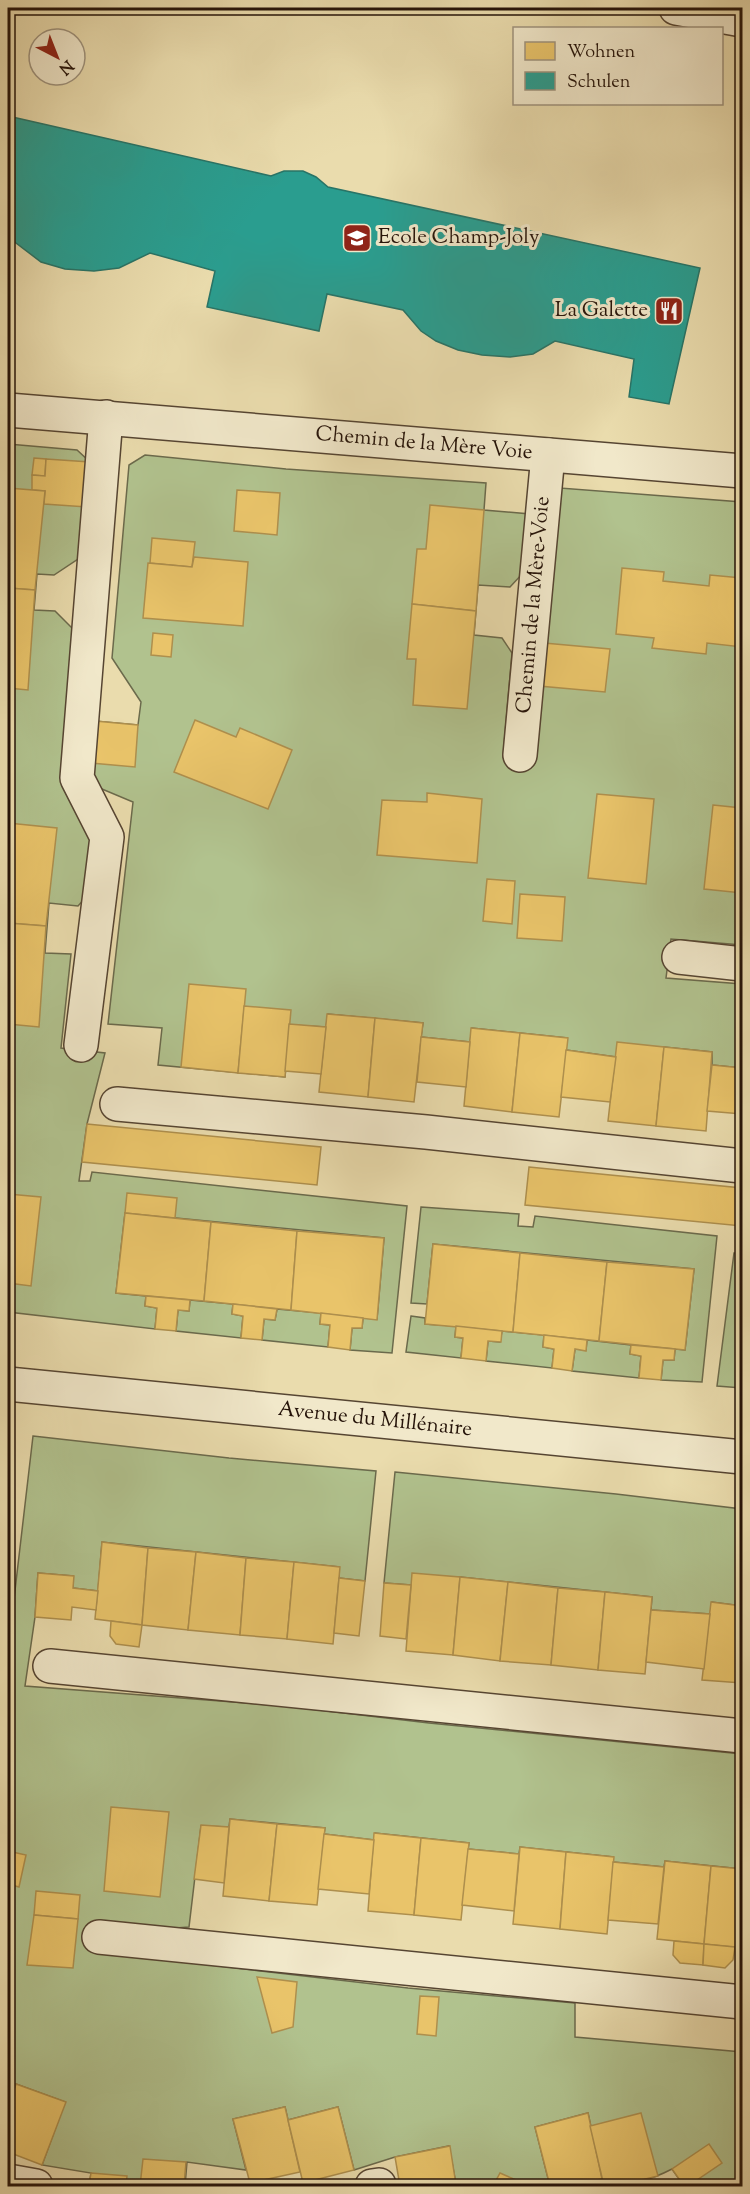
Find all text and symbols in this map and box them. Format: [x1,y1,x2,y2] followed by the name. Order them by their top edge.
[27,27,87,87] north arrow
[513,27,723,105] legend
[567,40,635,66] text: Wohnen
[53,53,78,79] text: N
[567,70,631,96] text: Schulen
[341,222,373,254] school or university icon: Ecole Champ-Joly
[378,223,540,253] place label: Ecole Champ-Joly
[653,295,685,327] restaurant icon: La Galette
[555,296,648,326] place label: La Galette
[314,420,534,468] street label: Chemin de la Mère Voie
[510,495,558,715] street label: Chemin de la Mère-Voie
[276,1395,474,1445] street label: Avenue du Millénaire

